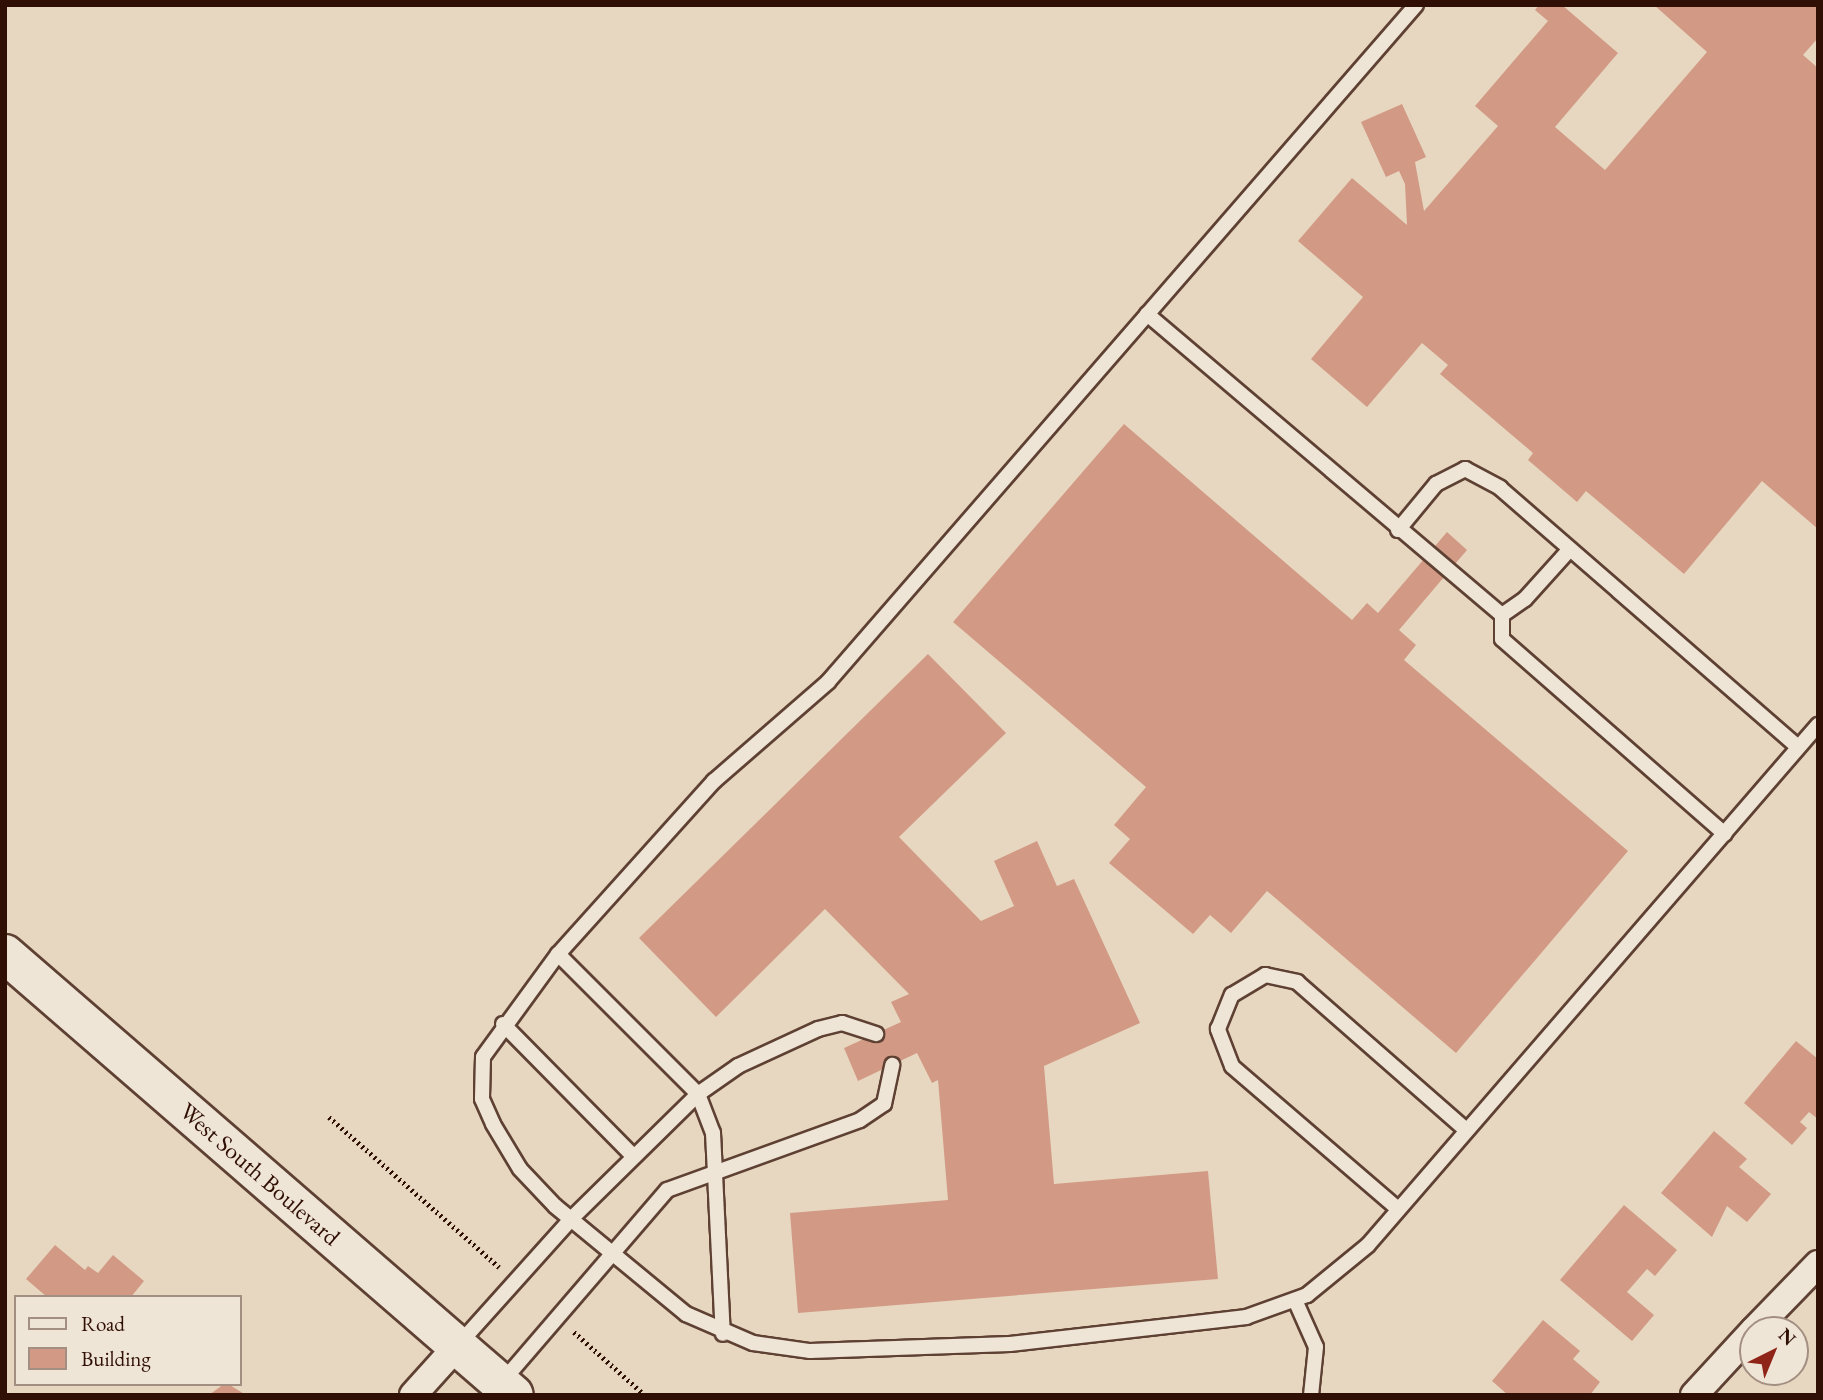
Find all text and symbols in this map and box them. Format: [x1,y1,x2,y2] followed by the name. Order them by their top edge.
[174,1097,346,1251] street label: West South Boulevard
[14,1295,242,1386] legend
[81,1310,125,1337] text: Road
[1739,1316,1809,1386] north arrow
[1773,1322,1801,1351] text: N
[81,1345,151,1372] text: Building

